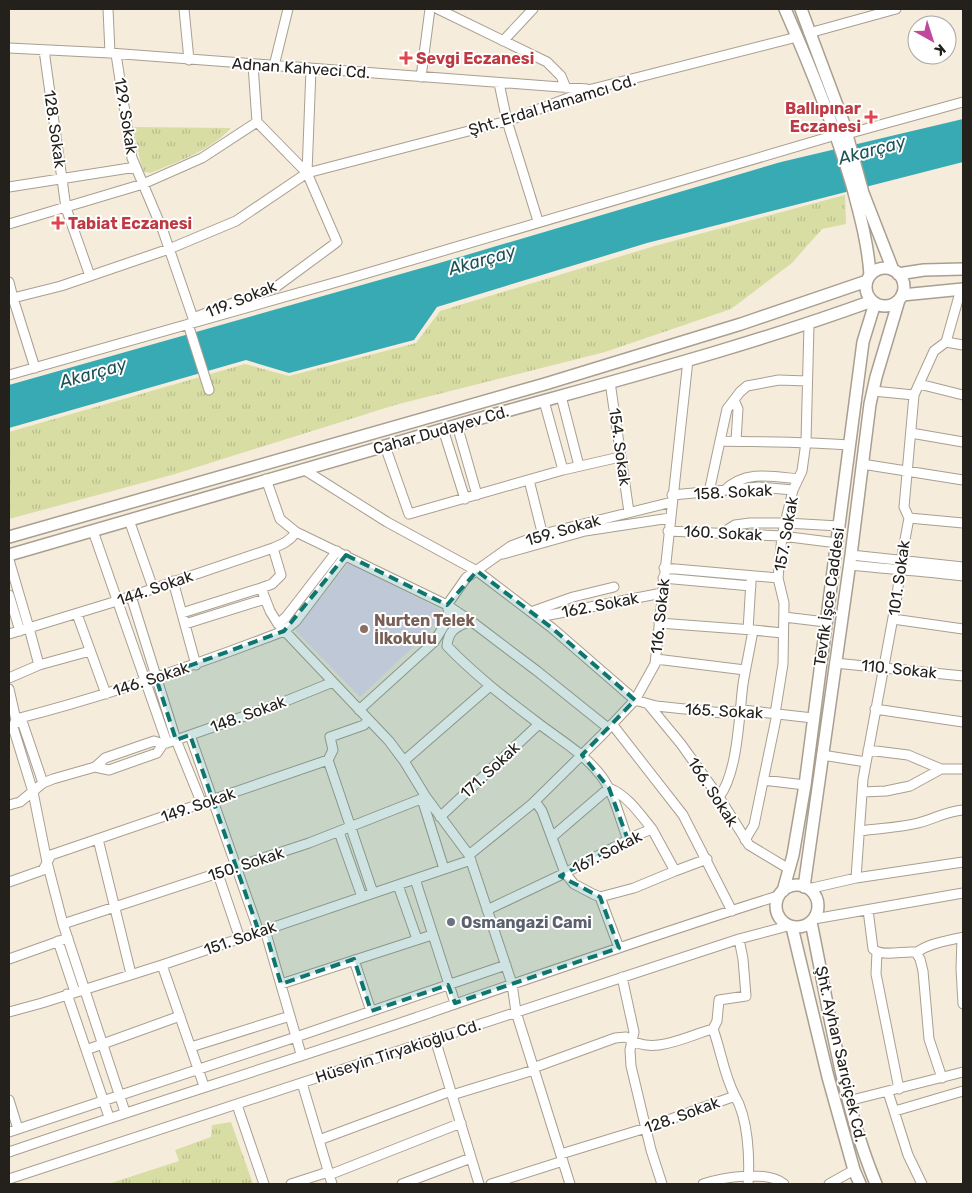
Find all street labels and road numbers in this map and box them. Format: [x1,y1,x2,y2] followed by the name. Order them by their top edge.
[231,54,371,82] street label: Adnan Kahveci Cd.
[466,70,638,140] street label: Şht. Erdal Hamamcı Cd.
[111,77,142,156] street label: 129. Sokak
[40,89,70,170] street label: 128. Sokak
[203,276,280,322] street label: 119. Sokak
[371,402,511,458] street label: Cahar Dudayev Cd.
[605,407,635,488] street label: 154. Sokak
[693,480,773,504] street label: 158. Sokak
[770,494,802,573] street label: 157. Sokak
[523,510,603,550] street label: 159. Sokak
[683,521,764,545] street label: 160. Sokak
[810,526,848,668] street label: Tevfik İşce Caddesi
[884,538,914,617] street label: 101. Sokak
[115,566,196,610] street label: 144. Sokak
[647,577,673,655] street label: 116. Sokak
[560,588,641,622] street label: 162. Sokak
[860,656,938,682] street label: 110. Sokak
[111,658,192,700] street label: 146. Sokak
[208,691,289,736] street label: 148. Sokak
[684,699,764,723] street label: 165. Sokak
[456,737,524,802] street label: 171. Sokak
[684,754,743,831] street label: 166. Sokak
[158,783,238,827] street label: 149. Sokak
[569,826,646,878] street label: 167. Sokak
[206,843,287,885] street label: 150. Sokak
[201,917,279,959] street label: 151. Sokak
[811,964,871,1144] street label: Şht. Ayhan Sarıçiçek Cd.
[313,1015,483,1087] street label: Hüseyin Tiryakioğlu Cd.
[642,1092,723,1137] street label: 128. Sokak

